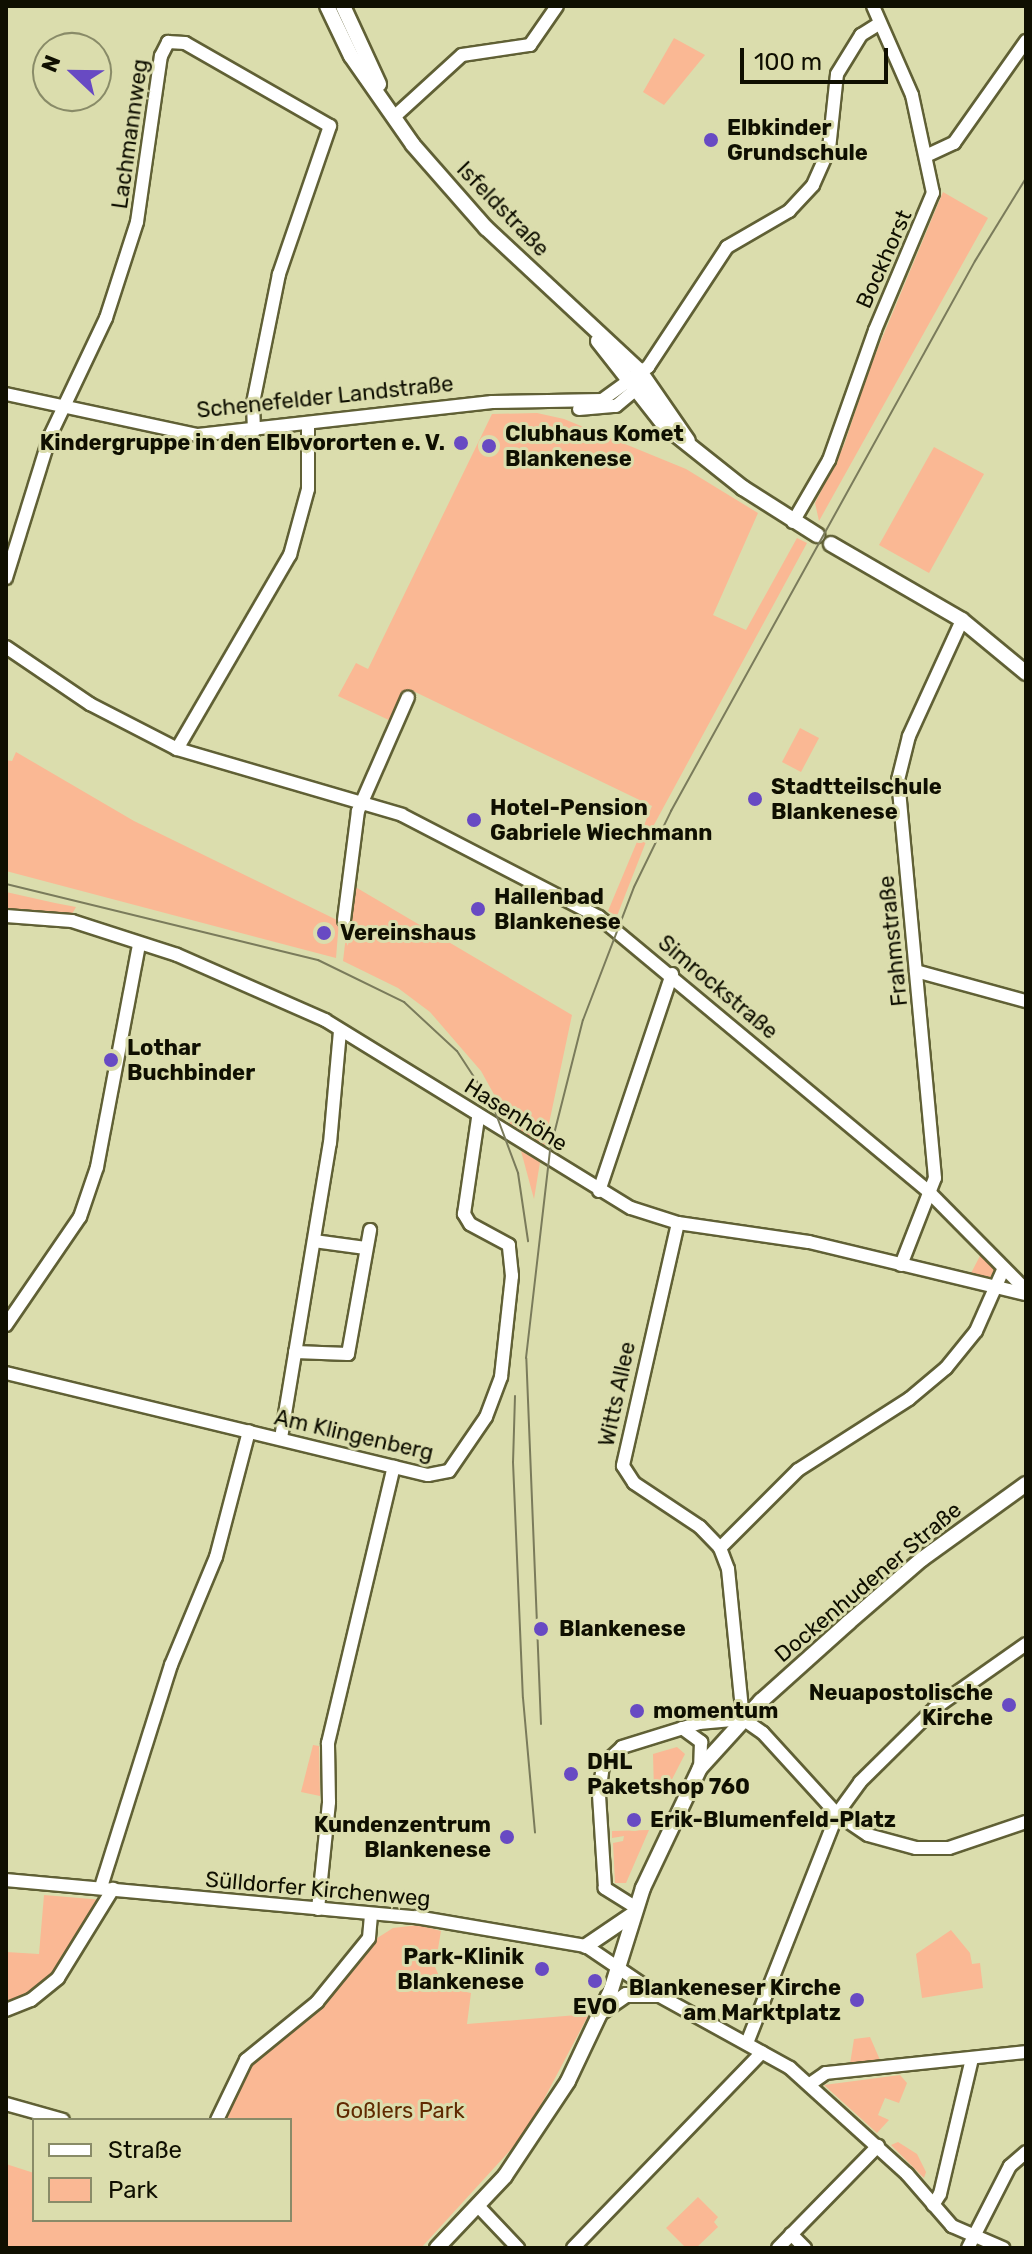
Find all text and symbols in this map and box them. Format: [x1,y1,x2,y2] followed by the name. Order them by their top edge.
[32,32,112,112] north arrow
[744,32,892,82] scale bar
[754,48,822,76] text: 100 m
[36,51,67,76] text: N
[106,57,154,211] street label: Lachmannweg
[727,114,868,166] place label: Elbkinder Grundschule
[702,131,720,149] marker: Elbkinder Grundschule
[451,156,555,262] street label: Isfeldstraße
[851,206,917,312] street label: Bockhorst
[195,370,455,424] street label: Schenefelder Landstraße
[505,420,684,472] place label: Clubhaus Komet Blankenese
[39,430,445,456] place label: Kindergruppe in den Elbvororten e. V.
[452,434,470,452] marker: Kindergruppe in den Elbvororten e. V.
[480,437,498,455] marker: Clubhaus Komet Blankenese
[771,773,942,824] place label: Stadtteilschule Blankenese
[746,790,764,808] marker: Stadtteilschule Blankenese
[490,794,712,846] place label: Hotel-Pension Gabriele Wiechmann
[465,811,483,829] marker: Hotel-Pension Gabriele Wiechmann
[873,874,913,1008] street label: Frahmstraße
[494,883,621,934] place label: Hallenbad Blankenese
[469,900,487,918] marker: Hallenbad Blankenese
[340,920,476,946] place label: Vereinshaus
[315,924,333,942] marker: Vereinshaus
[653,929,783,1045] street label: Simrockstraße
[127,1034,255,1086] place label: Lothar Buchbinder
[102,1051,120,1069] marker: Lothar Buchbinder
[460,1073,572,1157] street label: Hasenhöhe
[593,1339,641,1449] street label: Witts Allee
[272,1404,436,1466] street label: Am Klingenberg
[769,1496,967,1668] street label: Dockenhudener Straße
[559,1616,686,1642] place label: Blankenese
[530,1618,552,1640] marker: Blankenese
[809,1679,993,1730] place label: Neuapostolische Kirche
[1000,1696,1018,1714] marker: Neuapostolische Kirche
[653,1698,778,1724] place label: momentum
[628,1702,646,1720] marker: momentum
[587,1748,750,1800] place label: DHL Paketshop 760
[562,1765,580,1783] marker: DHL Paketshop 760
[650,1807,896,1833] place label: Erik-Blumenfeld-Platz
[314,1811,491,1862] place label: Kundenzentrum Blankenese
[625,1811,643,1829] marker: Erik-Blumenfeld-Platz
[498,1828,516,1846] marker: Kundenzentrum Blankenese
[204,1866,432,1912] street label: Sülldorfer Kirchenweg
[397,1943,524,1994] place label: Park-Klinik Blankenese
[531,1958,553,1980] marker: Park-Klinik Blankenese
[586,1972,604,1990] marker: EVO
[628,1974,841,2026] place label: Blankeneser Kirche am Marktplatz
[848,1991,866,2009] marker: Blankeneser Kirche am Marktplatz
[573,1994,617,2020] place label: EVO
[336,2098,464,2124] park label: Goßlers Park
[32,2118,292,2222] legend
[108,2136,182,2164] text: Straße
[108,2176,158,2204] text: Park

